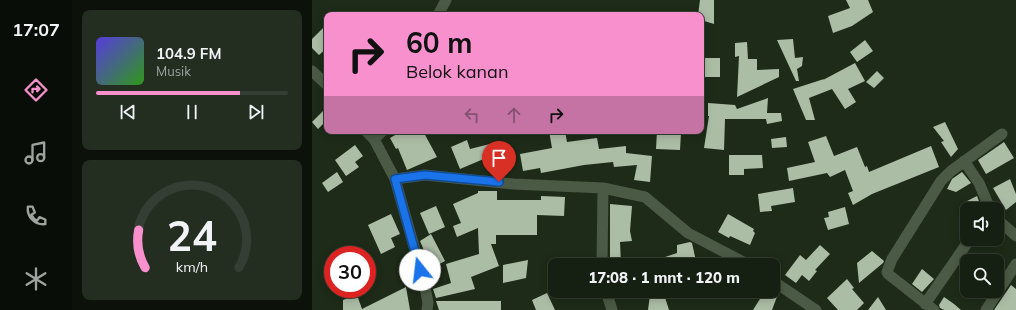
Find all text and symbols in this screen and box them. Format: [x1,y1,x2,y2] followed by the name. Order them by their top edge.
[12,18,60,41] text: 17:07
[406,25,472,60] text: 60 m
[340,28,392,80] icon: right
[156,44,221,63] text: 104.9 FM
[406,60,508,83] text: Belok kanan
[156,63,191,79] text: Musik
[22,76,50,104] icon: directions
[117,101,139,123] icon: previous
[181,101,203,123] icon: pause
[245,101,267,123] icon: next
[461,104,483,126] icon: left
[503,104,525,126] icon: ahead
[545,104,567,126] icon: right
[22,139,50,167] icon: music
[482,141,516,182] pin
[488,147,510,169] icon: arrive
[22,202,50,230] icon: phone
[960,202,1004,298] map controls
[960,202,1004,246] button: sound
[167,209,217,261] text: 24
[324,246,376,298] speed limit sign: 30
[399,249,441,291] position arrow
[960,254,1004,298] button: search
[176,258,208,276] text: km/h
[22,265,50,293] icon: climate
[588,268,740,287] text: 17:08 · 1 mnt · 120 m

